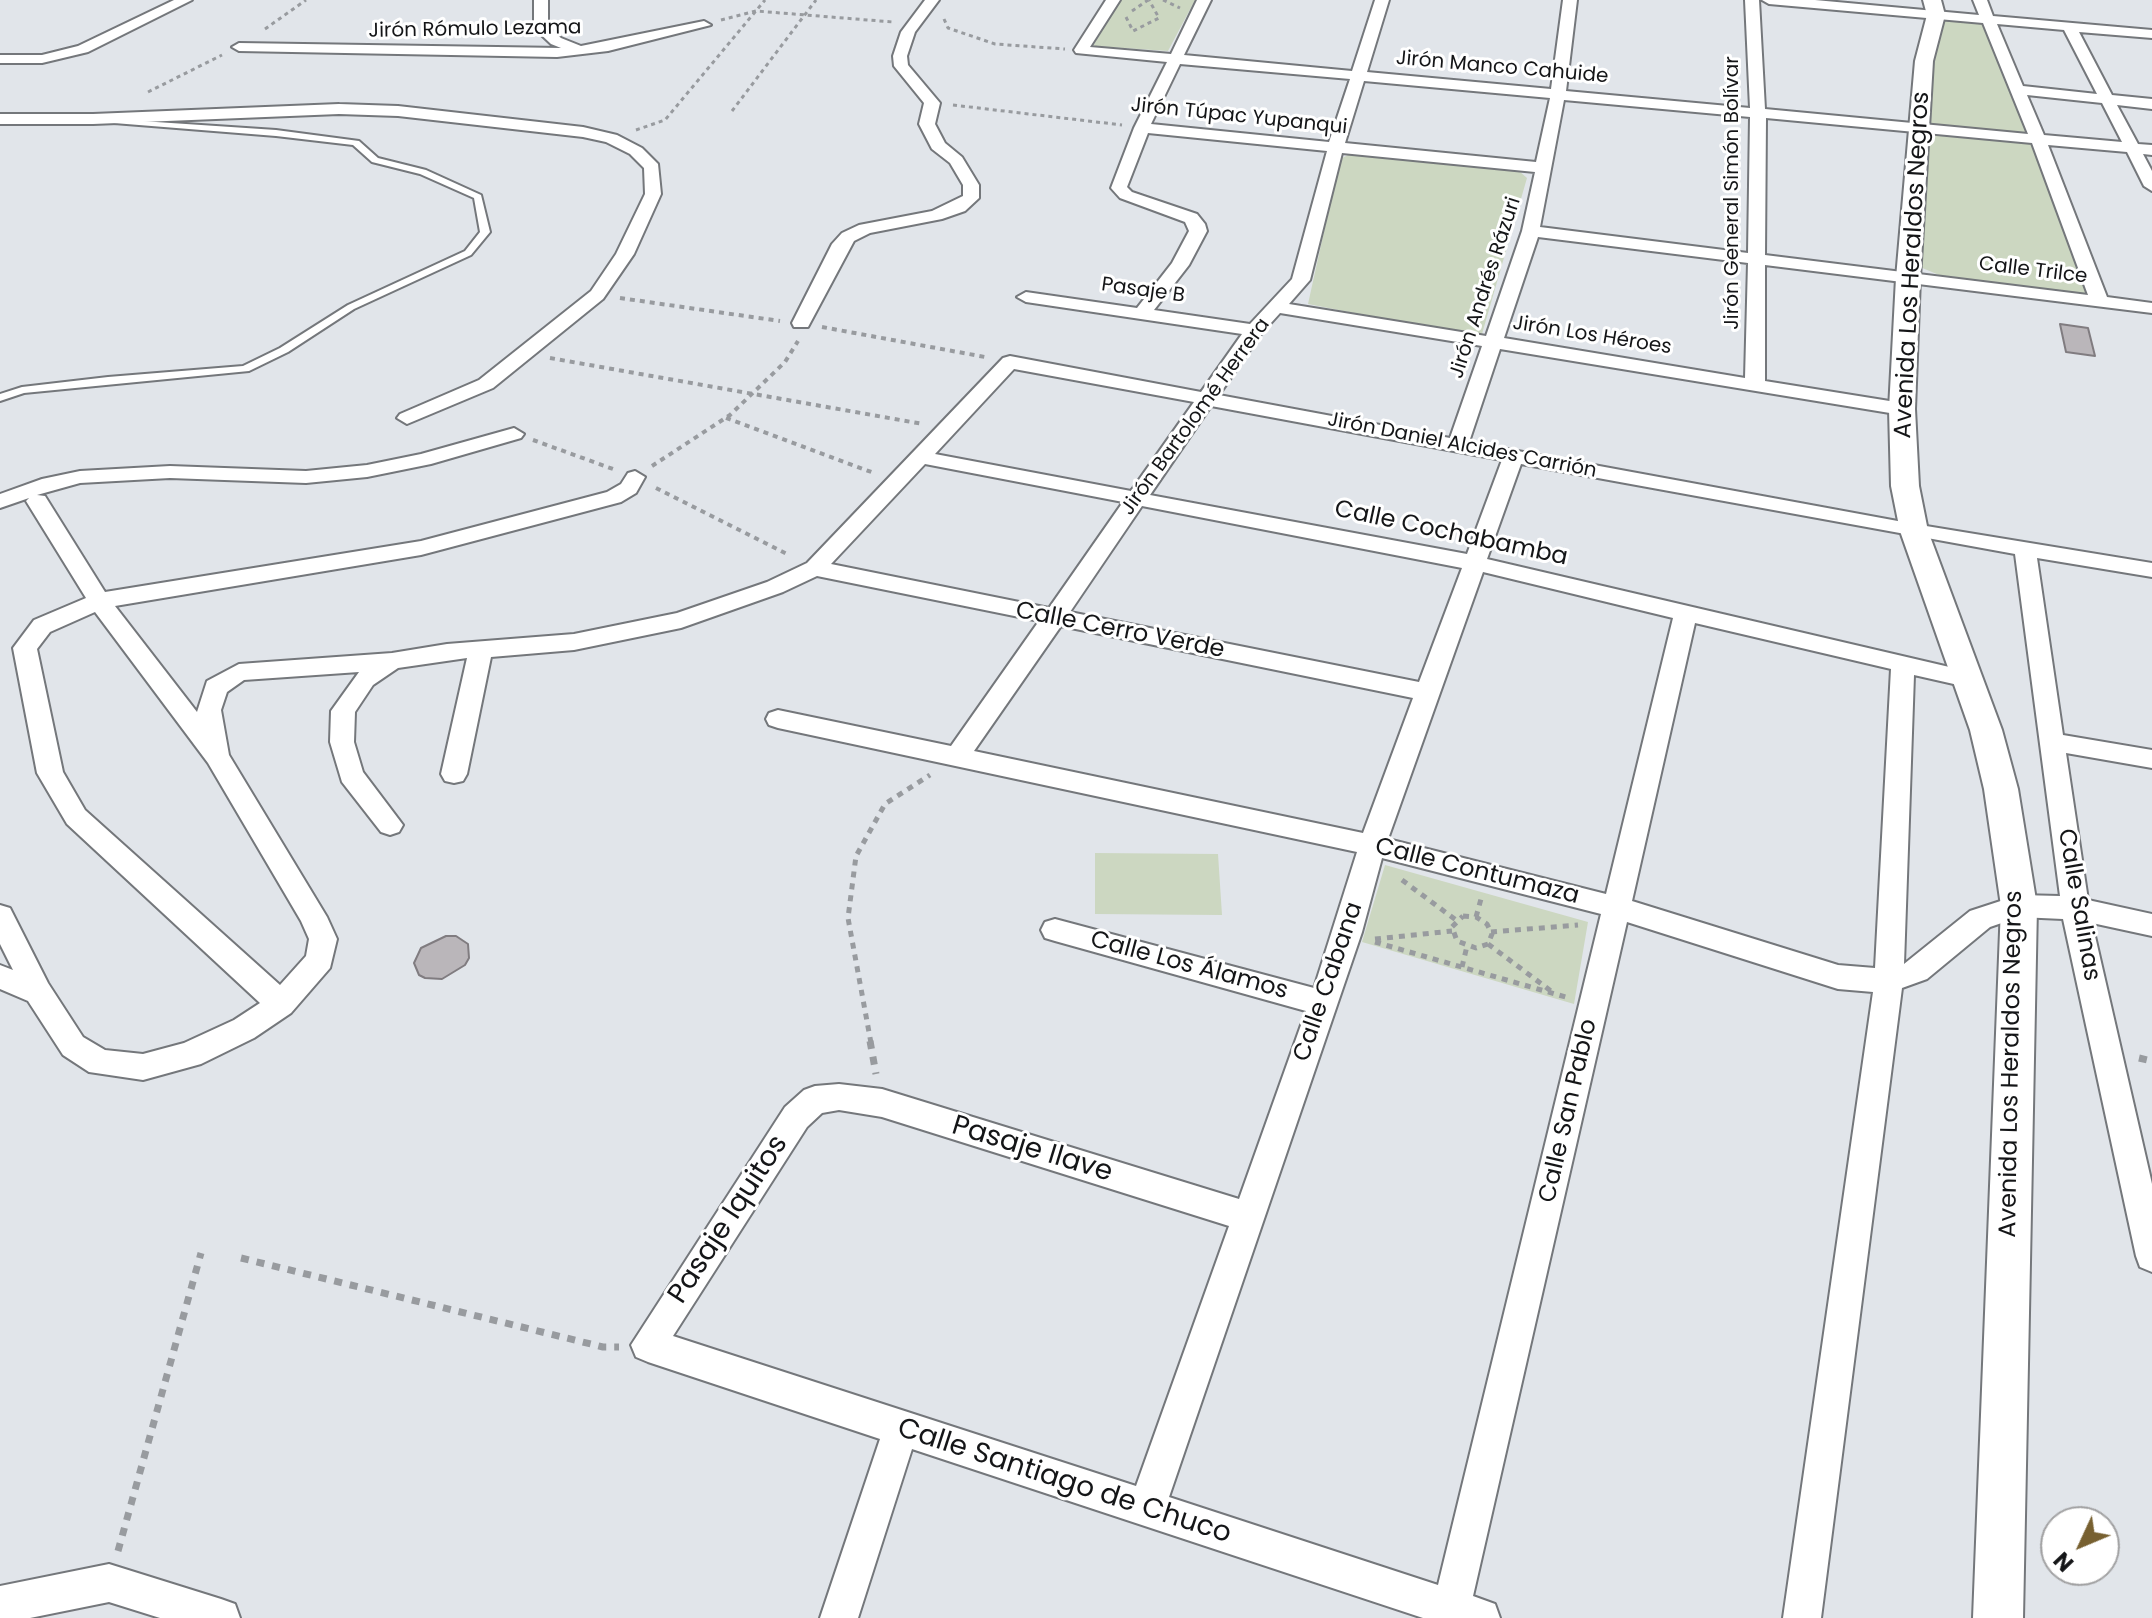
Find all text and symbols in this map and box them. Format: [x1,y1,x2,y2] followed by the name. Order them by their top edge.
[368,16,582,44] street label: Jirón Rómulo Lezama
[1395,47,1609,89] street label: Jirón Manco Cahuide
[1721,56,1745,330] street label: Jirón General Simón Bolívar
[1890,91,1936,439] street label: Avenida Los Heraldos Negros
[1130,94,1348,140] street label: Jirón Túpac Yupanqui
[1445,194,1527,382] street label: Jirón Andrés Rázuri
[1977,252,2089,290] street label: Calle Trilce
[1100,273,1186,309] street label: Pasaje B
[1511,312,1673,360] street label: Jirón Los Héroes
[1116,314,1276,520] street label: Jirón Bartolomé Herrera
[1325,408,1599,484] street label: Jirón Daniel Alcides Carrión
[1332,495,1570,573] street label: Calle Cochabamba
[1013,597,1227,665] street label: Calle Cerro Verde
[2050,827,2106,983] street label: Calle Salinas
[1372,833,1582,911] street label: Calle Contumaza
[1995,890,2029,1238] street label: Avenida Los Heraldos Negros
[1288,899,1370,1065] street label: Calle Cabana
[1087,926,1291,1006] street label: Calle Los Álamos
[1534,1016,1604,1206] street label: Calle San Pablo
[948,1110,1116,1190] street label: Pasaje Ilave
[662,1130,796,1310] street label: Pasaje Iquitos
[893,1412,1235,1552] street label: Calle Santiago de Chuco
[2040,1506,2120,1586] north arrow
[2047,1545,2081,1578] text: N

